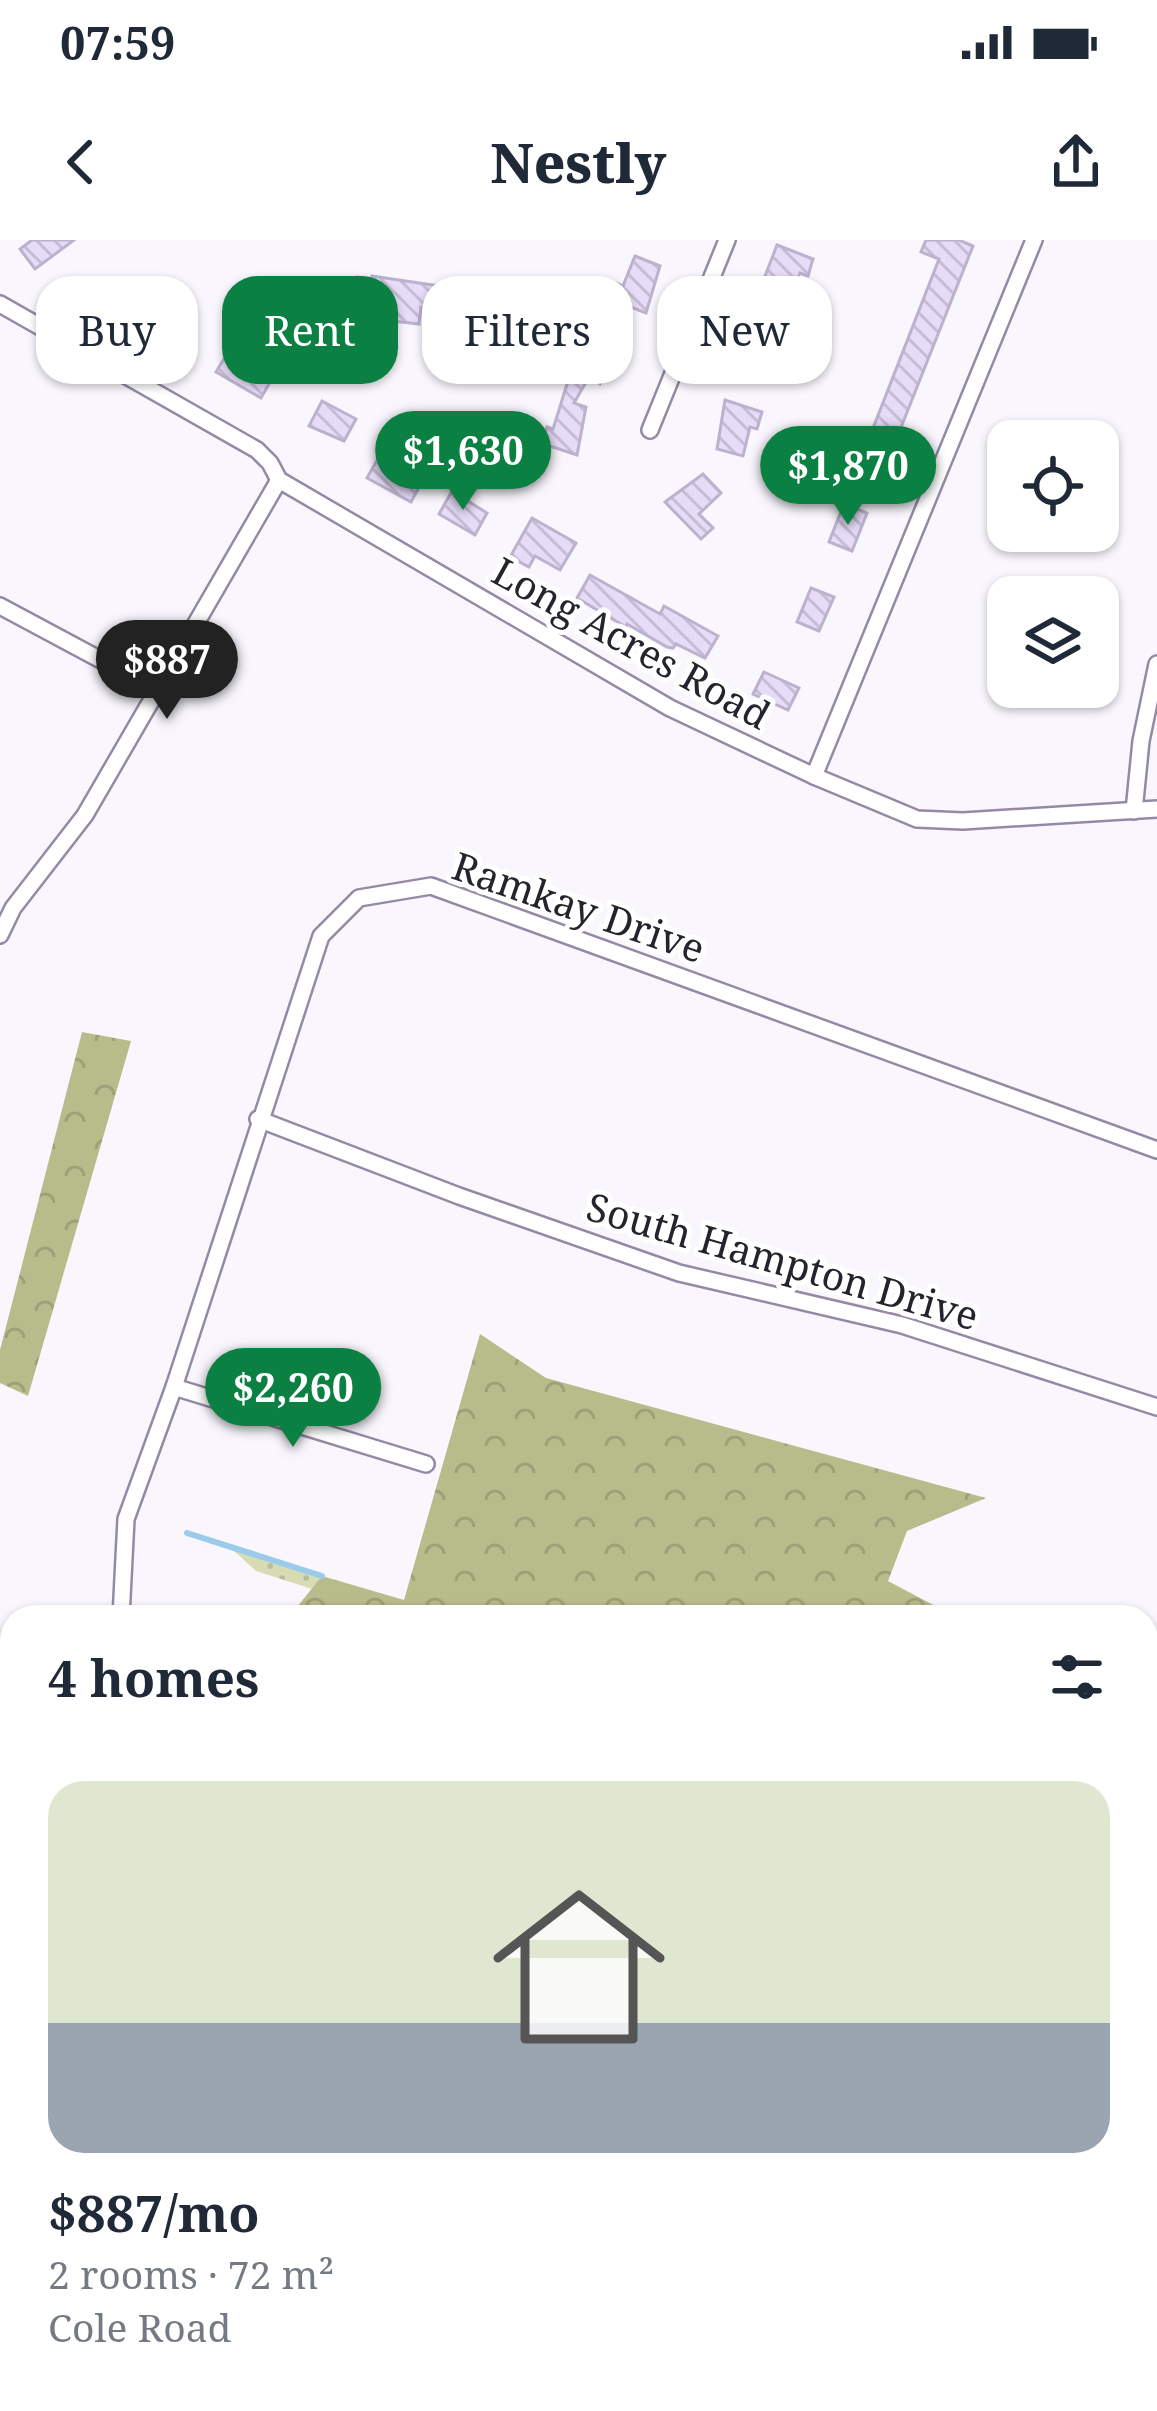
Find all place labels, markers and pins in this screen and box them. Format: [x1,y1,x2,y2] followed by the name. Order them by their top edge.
[365,411,561,513] pin: $1,630
[750,426,946,528] pin: $1,870
[96,620,238,722] pin: $887
[195,1348,391,1450] pin: $2,260

